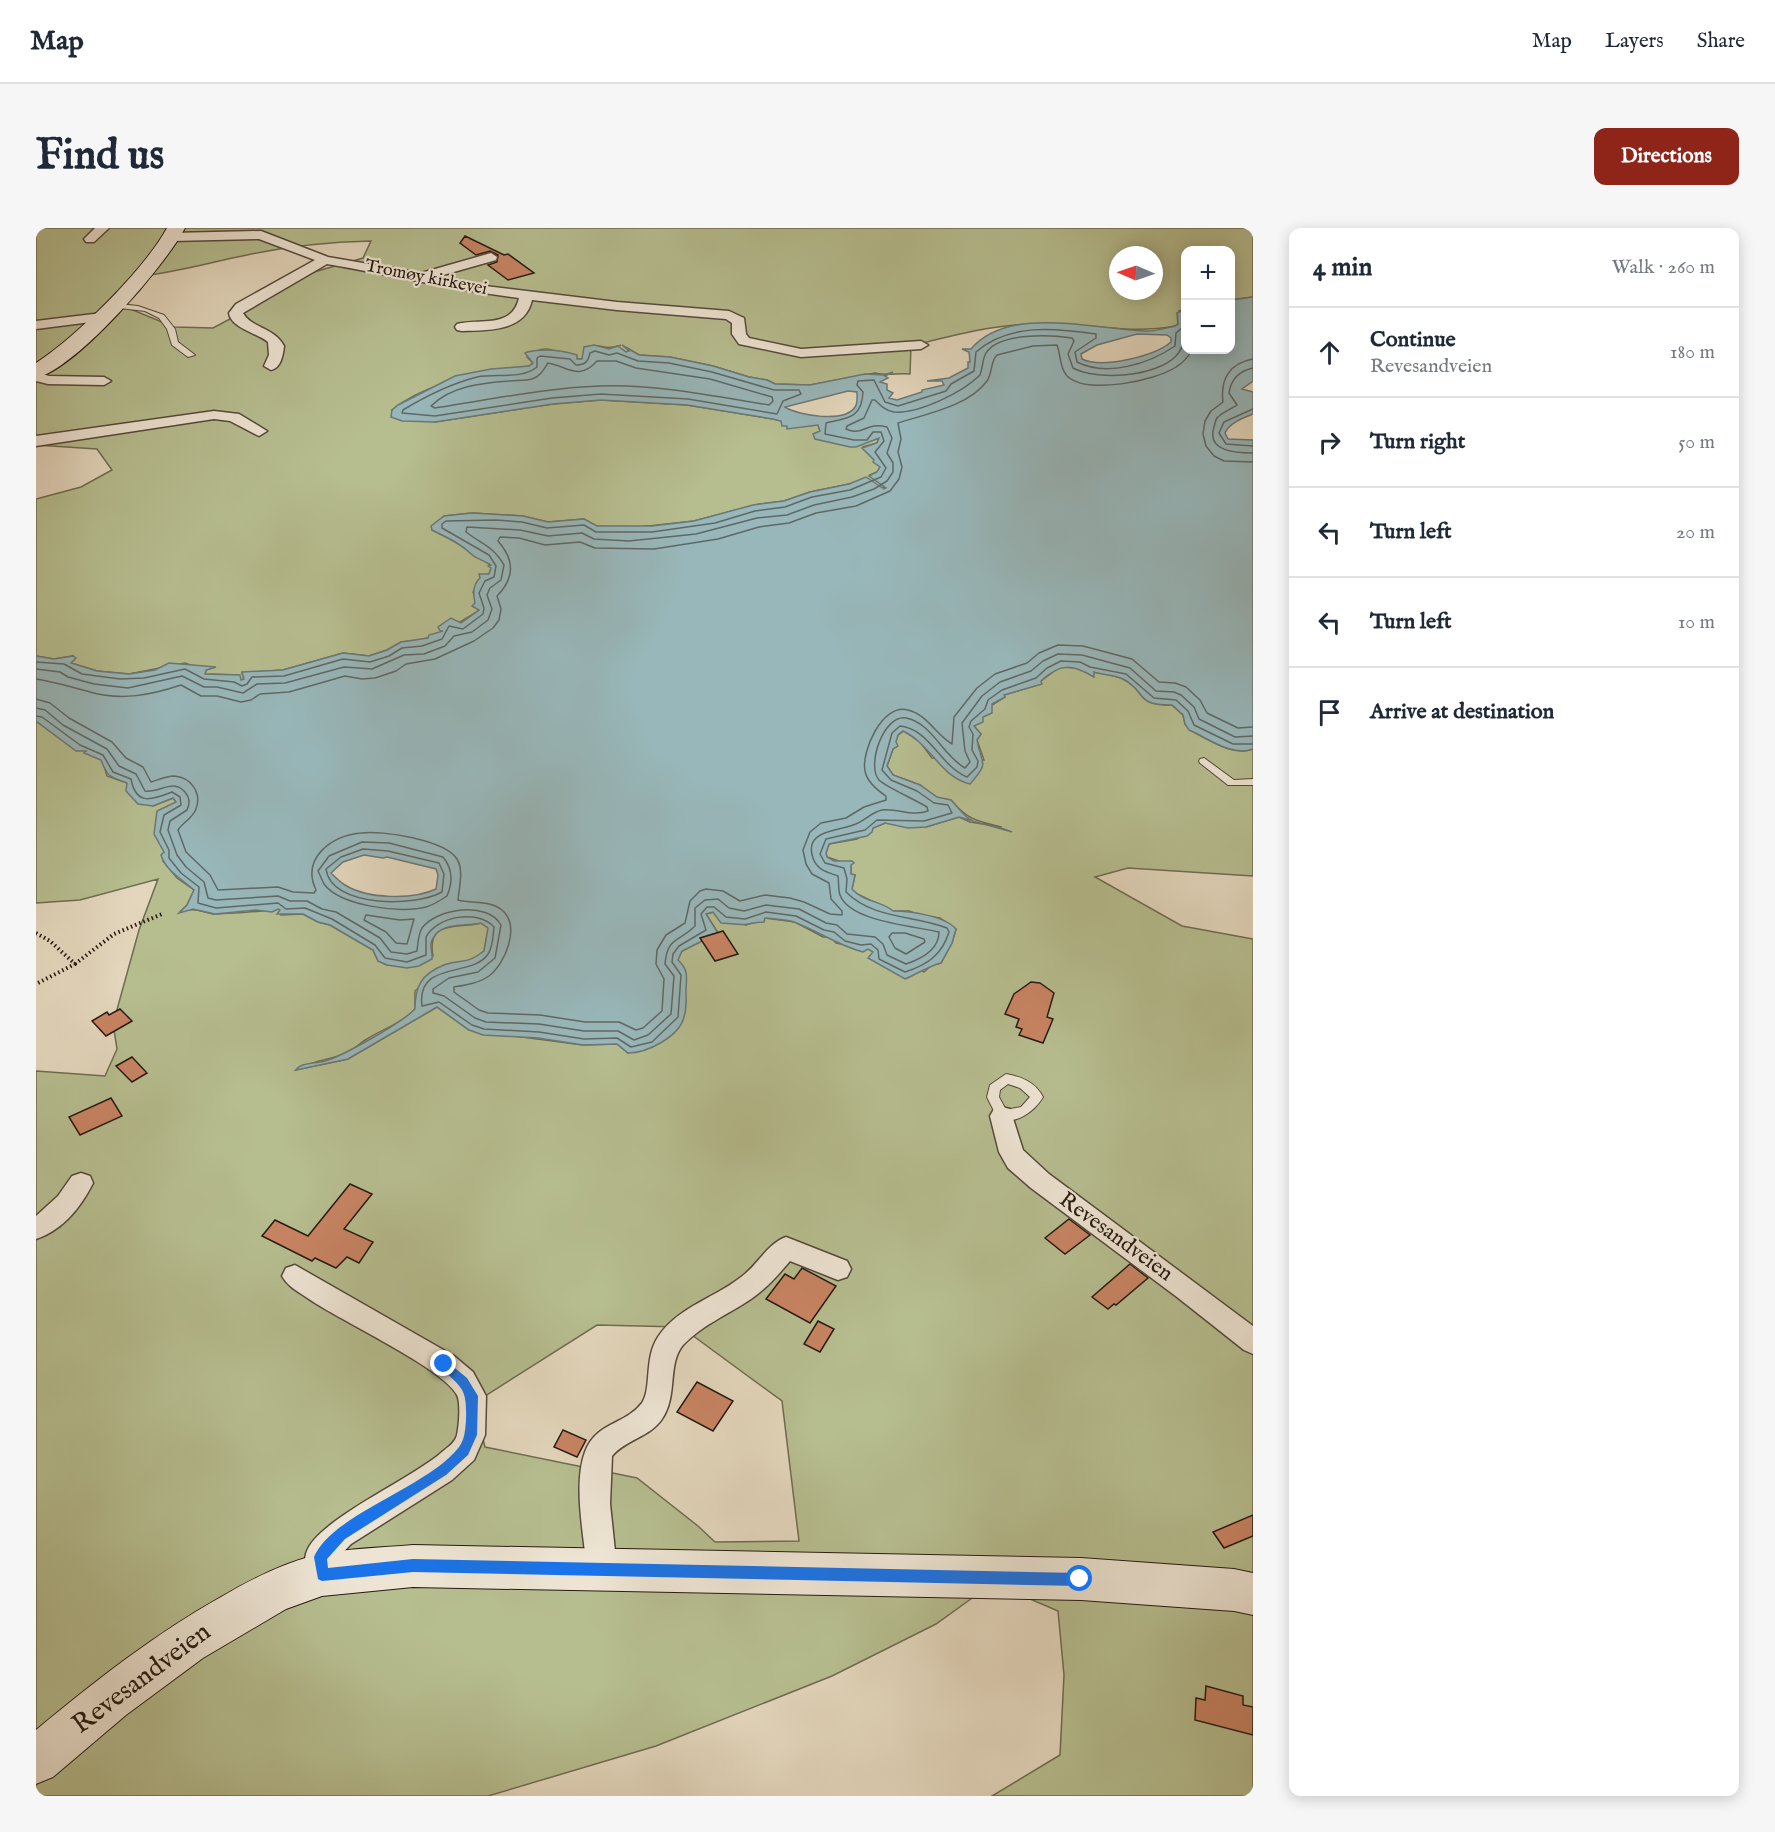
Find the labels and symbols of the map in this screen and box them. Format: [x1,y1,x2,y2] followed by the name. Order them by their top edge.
[1109,246,1163,300] north arrow
[363,255,489,301] street label: Tromøy kirkevei
[1053,1186,1179,1288] street label: Revesandveien
[430,1350,456,1376] route end
[1066,1565,1092,1591] route start
[66,1616,218,1742] street label: Revesandveien

